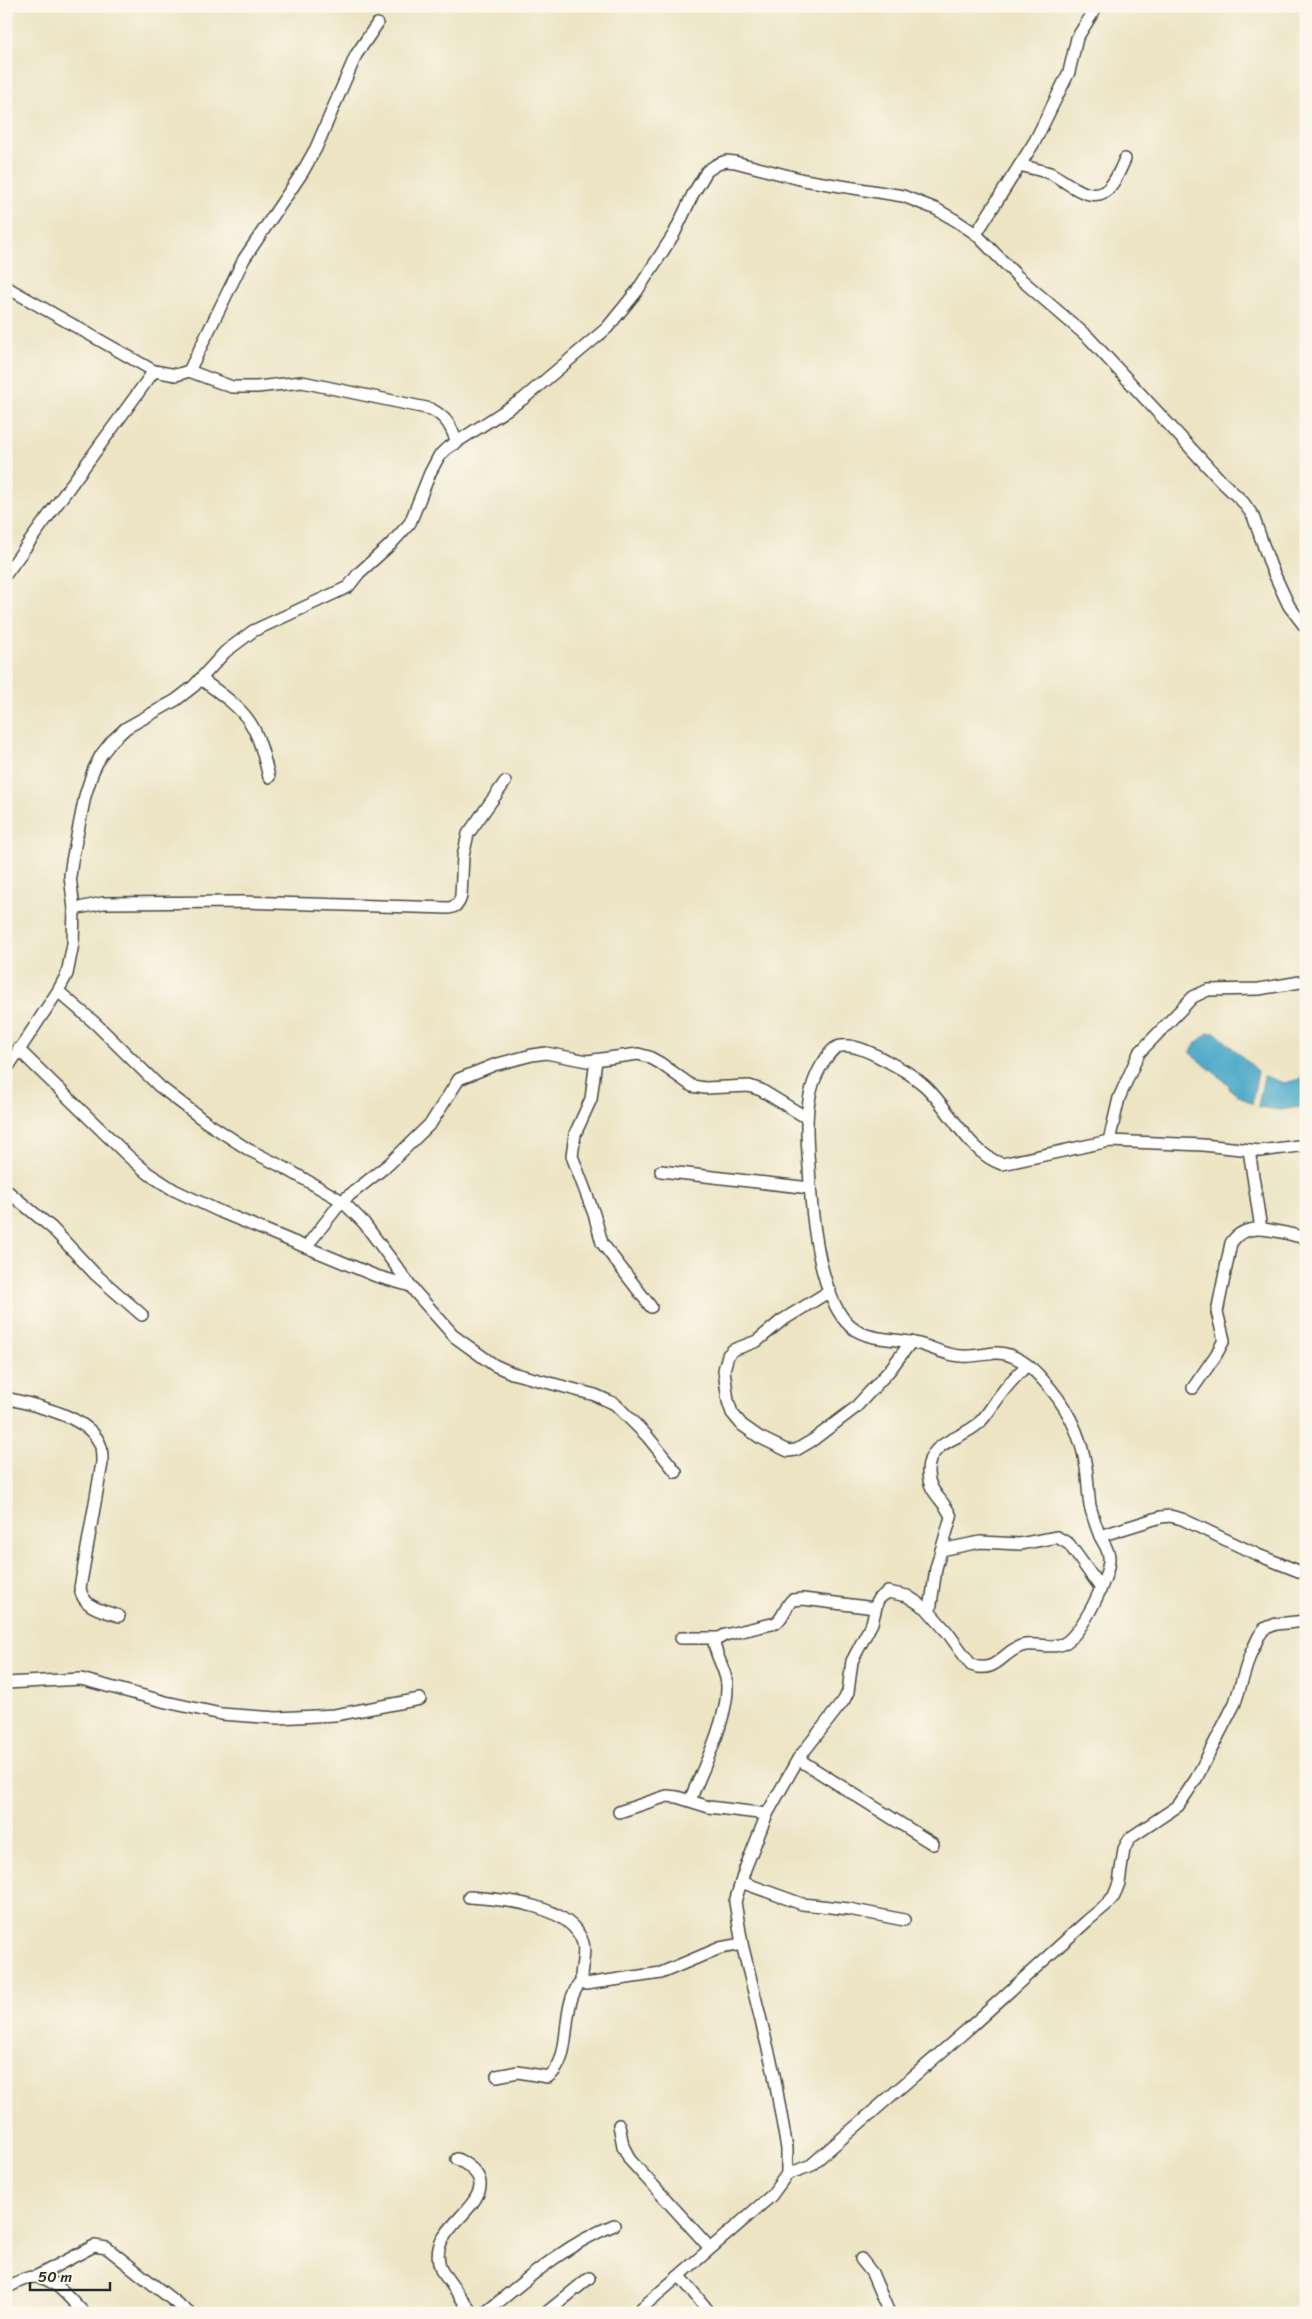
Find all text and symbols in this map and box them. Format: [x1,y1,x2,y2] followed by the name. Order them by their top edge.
[30,2259,110,2291] scale bar
[38,2264,73,2290] text: 50 m

